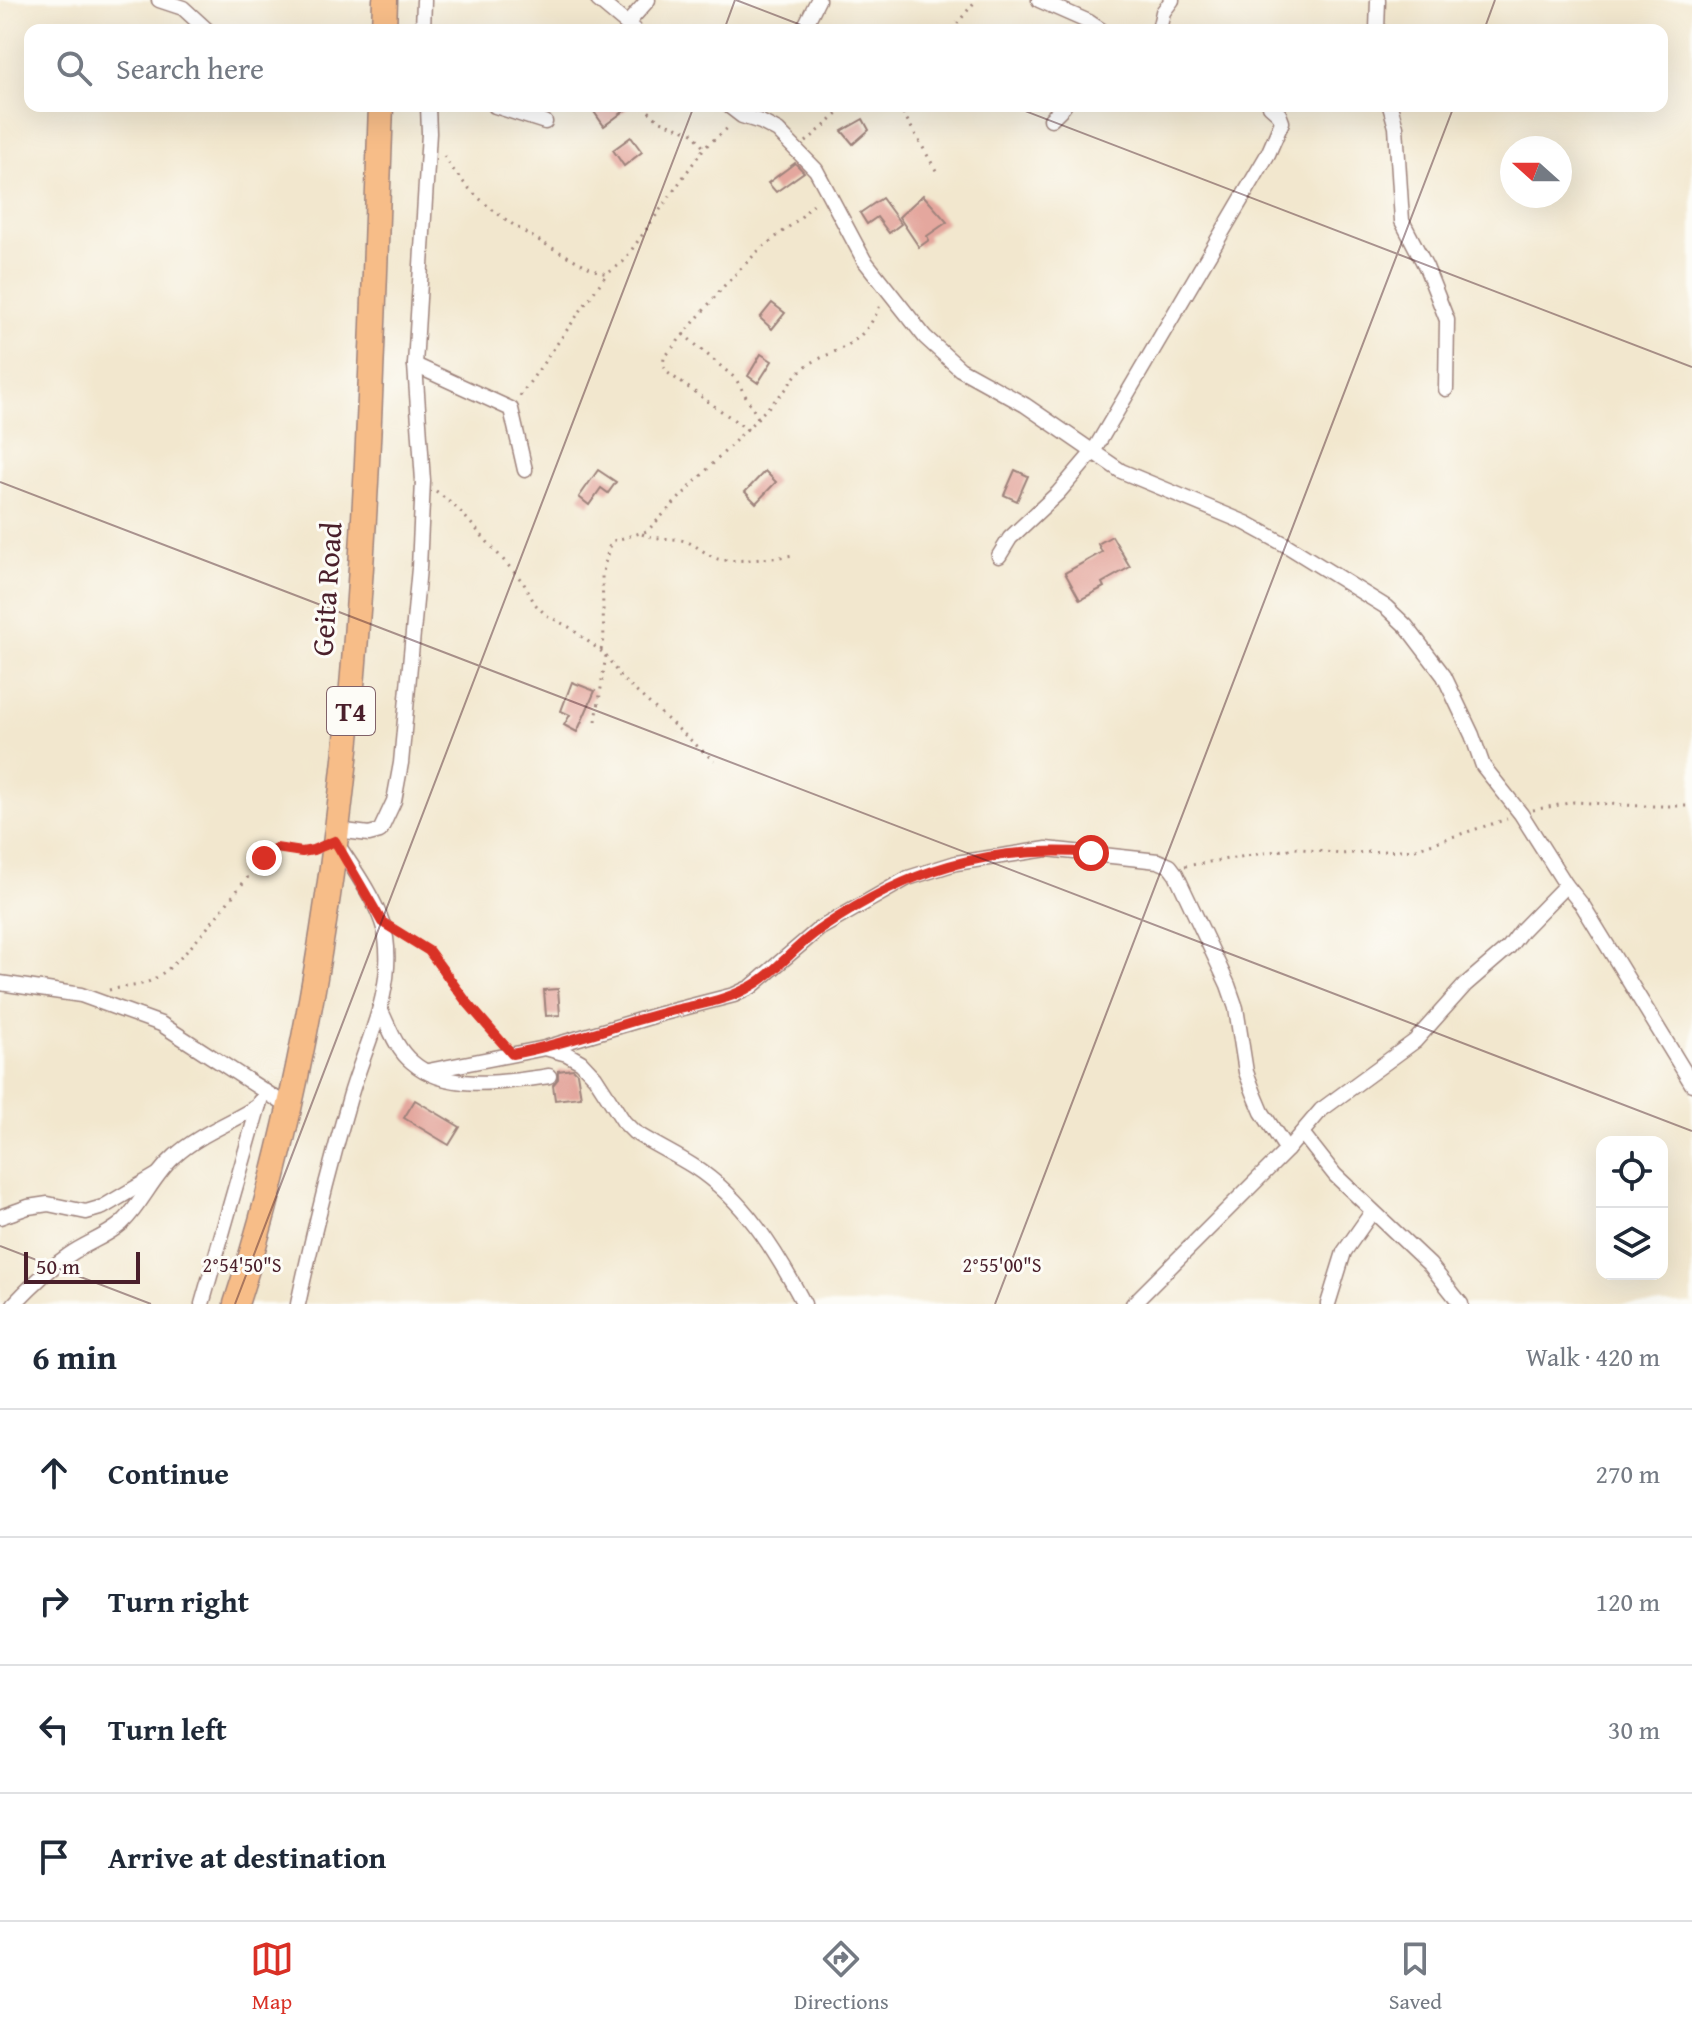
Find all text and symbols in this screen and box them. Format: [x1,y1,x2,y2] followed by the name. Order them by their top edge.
[24,24,1668,112] search box
[52,46,96,90] icon: search
[116,46,264,90] text: Search here
[1500,136,1572,208] north arrow
[299,520,353,657] street label: Geita Road
[327,687,375,735] road number: T4
[1073,835,1109,871] route start
[246,840,282,876] route end
[1596,1136,1668,1280] map controls
[1596,1136,1668,1208] button: locate
[1596,1208,1668,1280] button: layers
[24,1248,140,1284] scale bar
[36,1250,80,1282] text: 50 m
[202,1250,282,1279] text: 2°54'50"S
[962,1250,1042,1279] text: 2°55'00"S
[32,1332,117,1381] text: 6 min
[1526,1337,1660,1376] text: Walk · 420 m
[32,1451,76,1495] icon: ahead
[108,1451,229,1495] text: Continue
[1595,1454,1660,1493] text: 270 m
[32,1579,76,1623] icon: right
[108,1579,249,1623] text: Turn right
[1595,1582,1660,1621] text: 120 m
[32,1707,76,1751] icon: left
[108,1707,227,1751] text: Turn left
[1608,1710,1660,1749] text: 30 m
[32,1835,76,1879] icon: arrive
[108,1835,386,1879] text: Arrive at destination
[250,1937,294,2017] tab: Map
[794,1937,889,2017] tab: Directions
[1389,1937,1442,2017] tab: Saved

